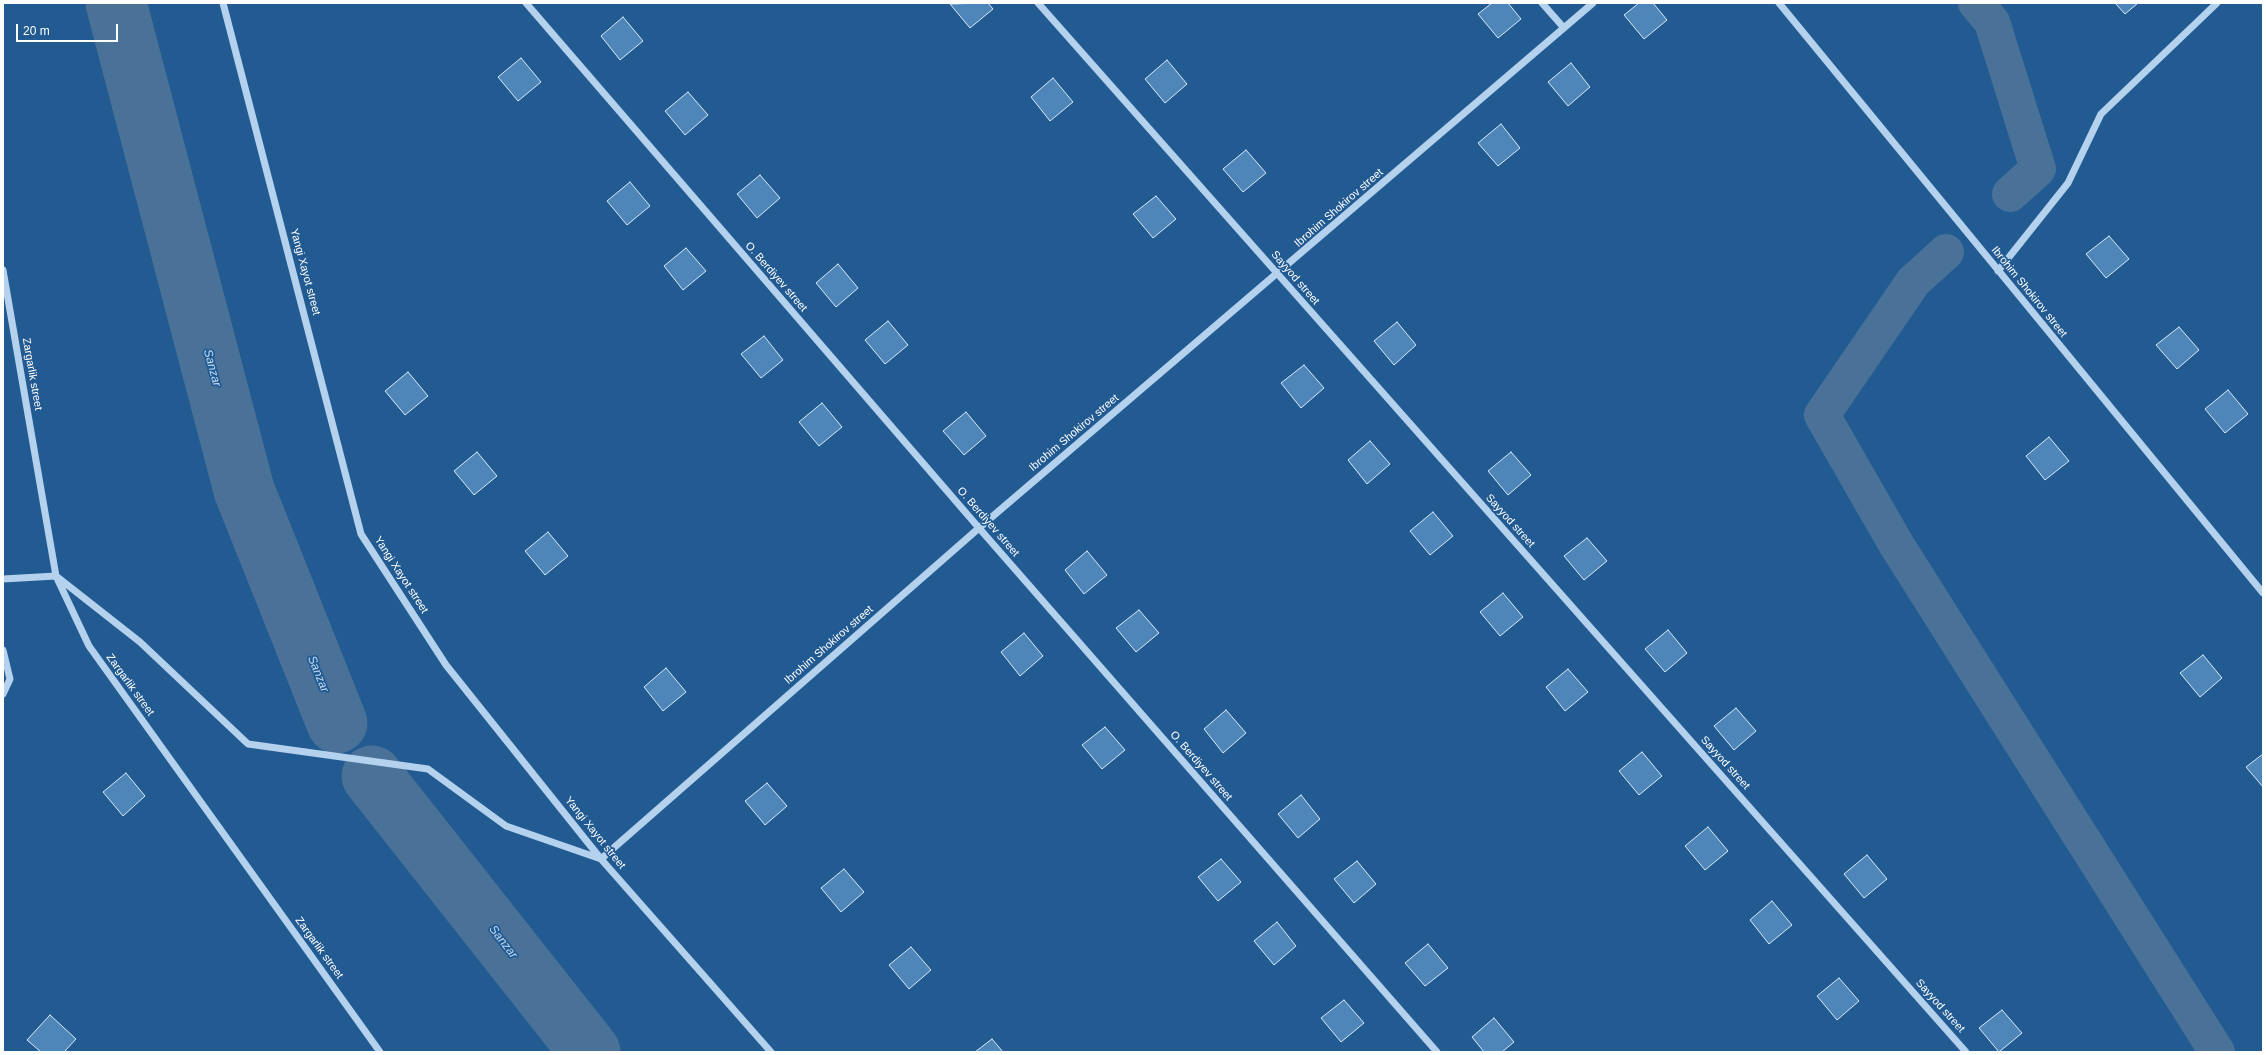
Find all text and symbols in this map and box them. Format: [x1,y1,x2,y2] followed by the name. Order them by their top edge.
[18,16,120,42] scale bar
[23,24,50,38] text: 20 m
[1292,166,1386,250] street label: Ibrohim Shokirov street
[287,227,323,317] street label: Yangi Xayot street
[742,239,810,315] street label: O. Berdiyev street
[1988,244,2070,340] street label: Ibrohim Shokirov street
[1268,248,1322,308] street label: Sayyod street
[19,337,45,411] street label: Zargarlik street
[200,348,224,388] water label: Sanzar
[1026,392,1122,474] street label: Ibrohim Shokirov street
[954,484,1022,560] street label: O. Berdiyev street
[1483,492,1537,550] street label: Sayyod street
[371,534,431,616] street label: Yangi Xayot street
[782,603,876,687] street label: Ibrohim Shokirov street
[103,651,157,719] street label: Zargarlik street
[304,654,332,694] water label: Sanzar
[1167,728,1235,804] street label: O. Berdiyev street
[1698,734,1752,792] street label: Sayyod street
[562,794,628,872] street label: Yangi Xayot street
[292,914,346,982] street label: Zargarlik street
[486,923,520,961] water label: Sanzar
[1913,977,1967,1035] street label: Sayyod street

